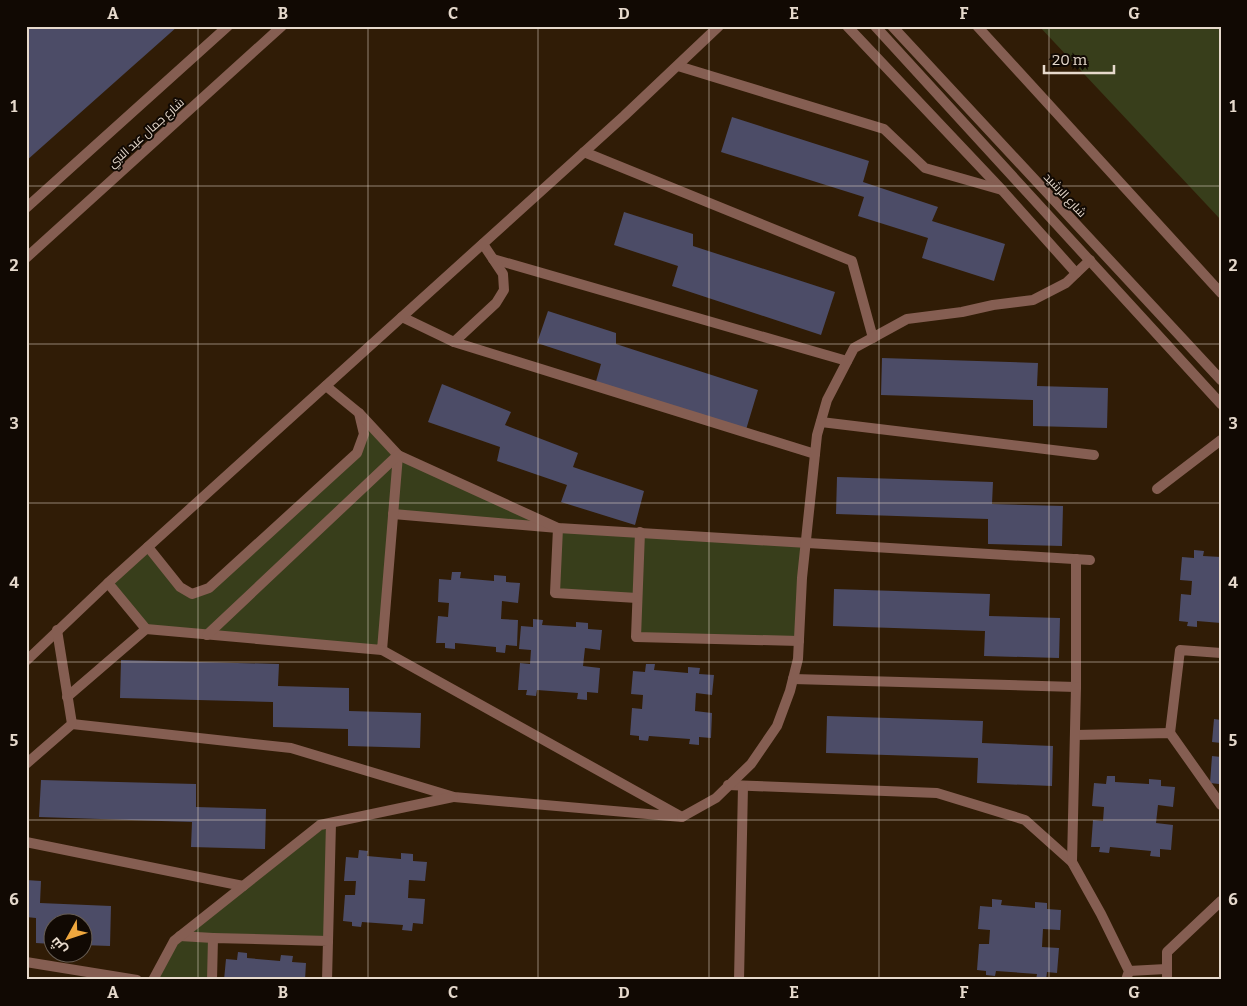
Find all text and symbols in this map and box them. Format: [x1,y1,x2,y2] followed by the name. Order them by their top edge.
[107,4,119,23] text: A
[278,4,288,23] text: B
[448,4,458,23] text: C
[618,4,630,23] text: D
[789,4,799,23] text: E
[960,4,969,23] text: F
[1128,4,1140,23] text: G
[1044,42,1114,74] scale bar
[1052,51,1088,69] text: 20 m
[105,95,189,173] street label: شارع جمال عبد النبي
[11,97,18,116] text: 1
[1230,97,1237,116] text: 1
[1040,170,1089,221] street label: شارع الرشيد
[9,256,19,275] text: 2
[1228,256,1238,275] text: 2
[9,414,19,433] text: 3
[1228,414,1238,433] text: 3
[9,573,19,592] text: 4
[1228,573,1238,592] text: 4
[10,731,19,750] text: 5
[1229,731,1238,750] text: 5
[9,890,19,909] text: 6
[1228,890,1238,909] text: 6
[42,914,92,964] north arrow
[46,934,71,958] text: ش
[107,983,119,1002] text: A
[278,983,288,1002] text: B
[448,983,458,1002] text: C
[618,983,630,1002] text: D
[789,983,799,1002] text: E
[960,983,969,1002] text: F
[1128,983,1140,1002] text: G

